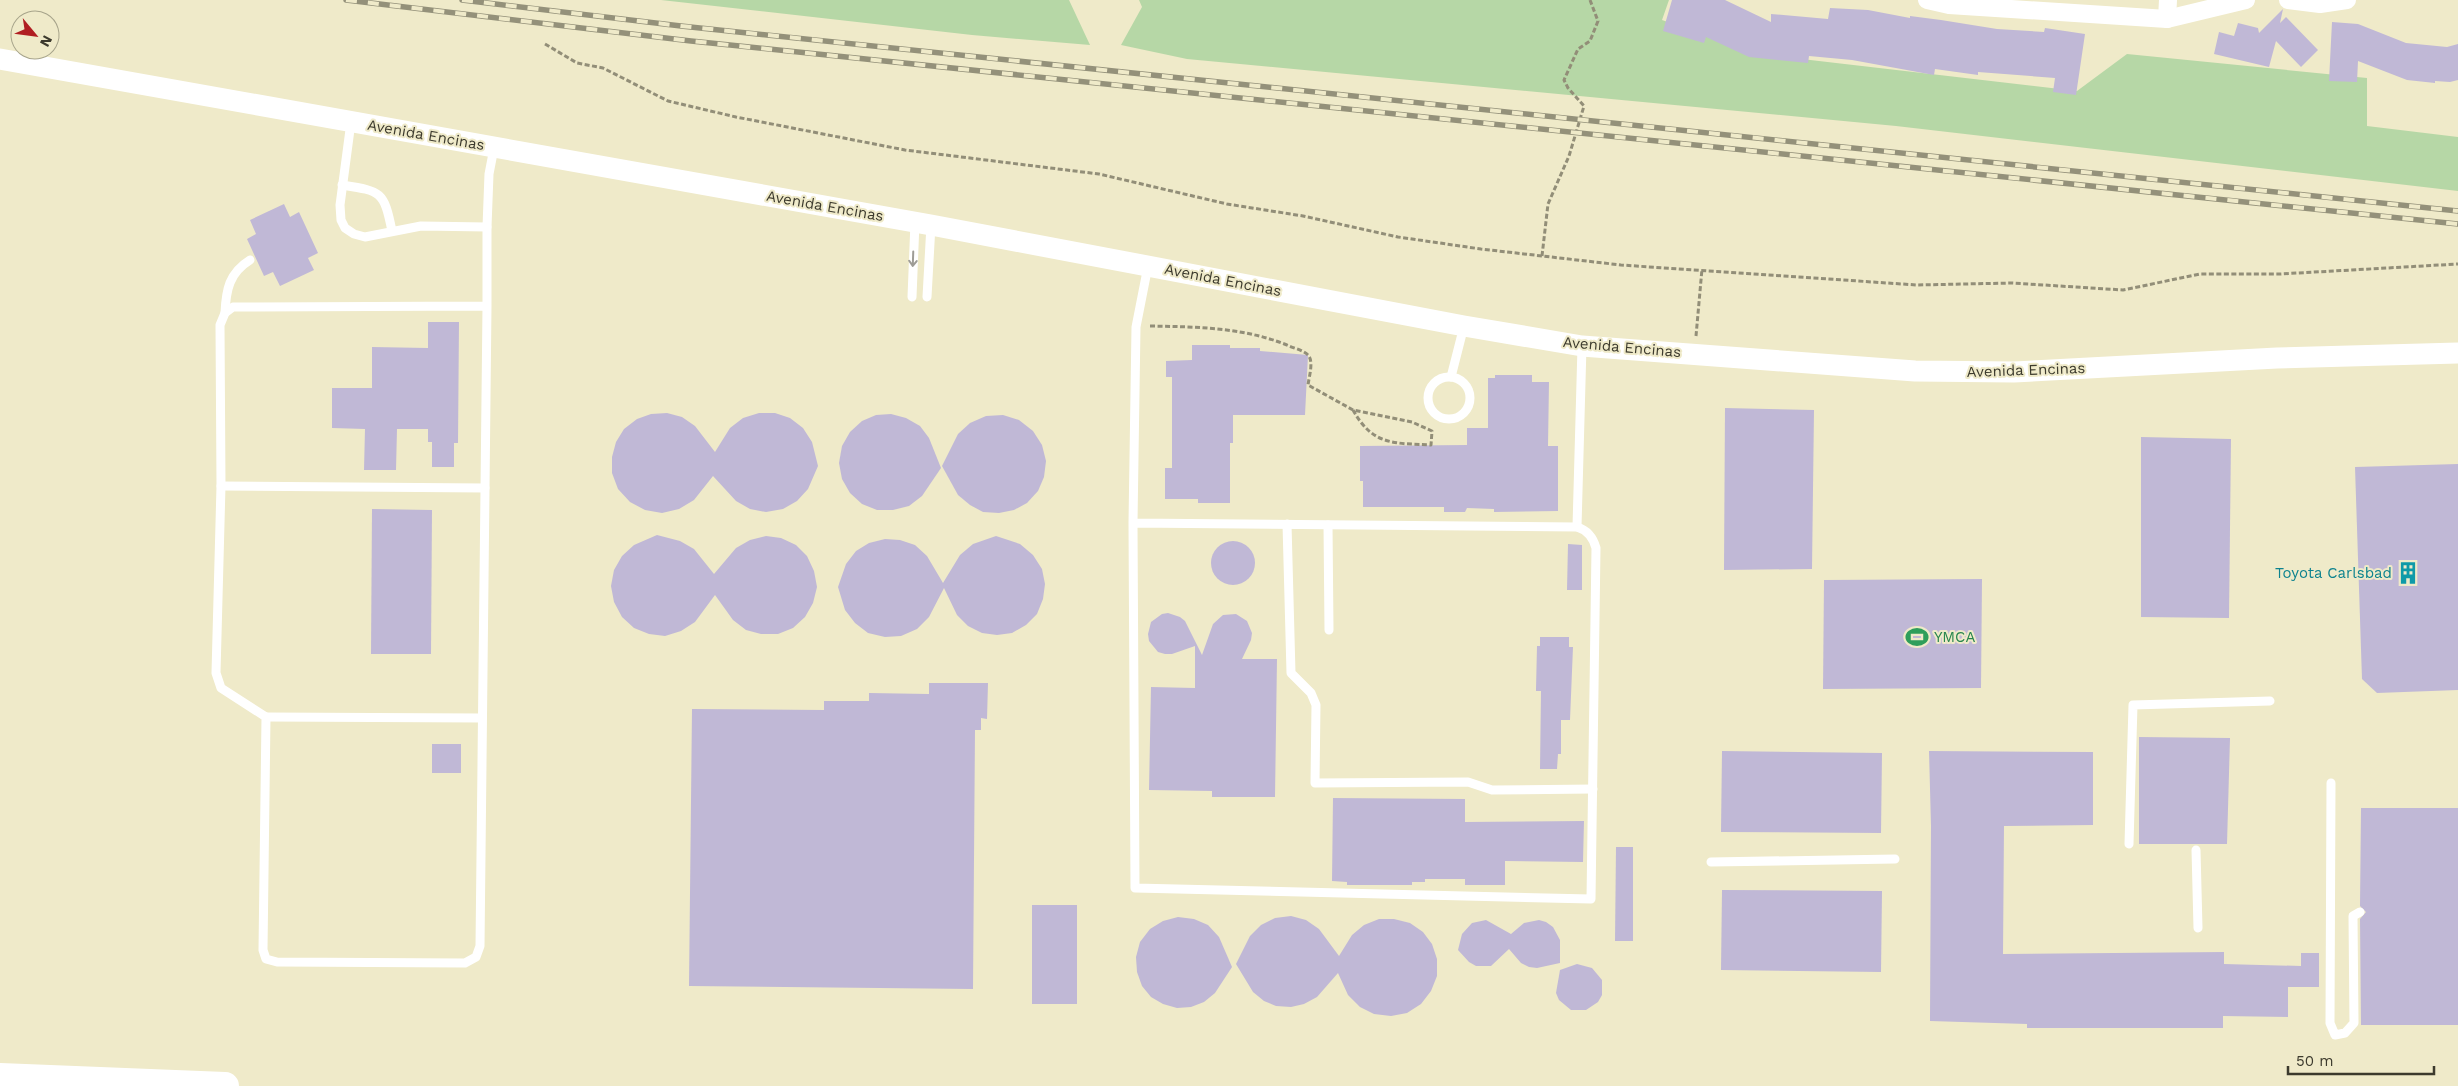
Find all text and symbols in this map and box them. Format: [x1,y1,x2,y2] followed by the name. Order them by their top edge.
[10,10,60,60] north arrow
[37,33,56,50] text: N
[366,116,486,154] street label: Avenida Encinas
[765,187,885,225] street label: Avenida Encinas
[908,251,918,267] one-way arrow
[1163,260,1283,300] street label: Avenida Encinas
[1562,333,1682,361] street label: Avenida Encinas
[1966,359,2086,381] street label: Avenida Encinas
[2395,560,2421,586] building icon: Toyota Carlsbad
[2275,564,2392,582] place label: Toyota Carlsbad
[1904,624,1930,650] sports icon: YMCA
[1934,628,1975,646] place label: YMCA
[2288,1044,2434,1076] scale bar
[2296,1052,2333,1070] text: 50 m

